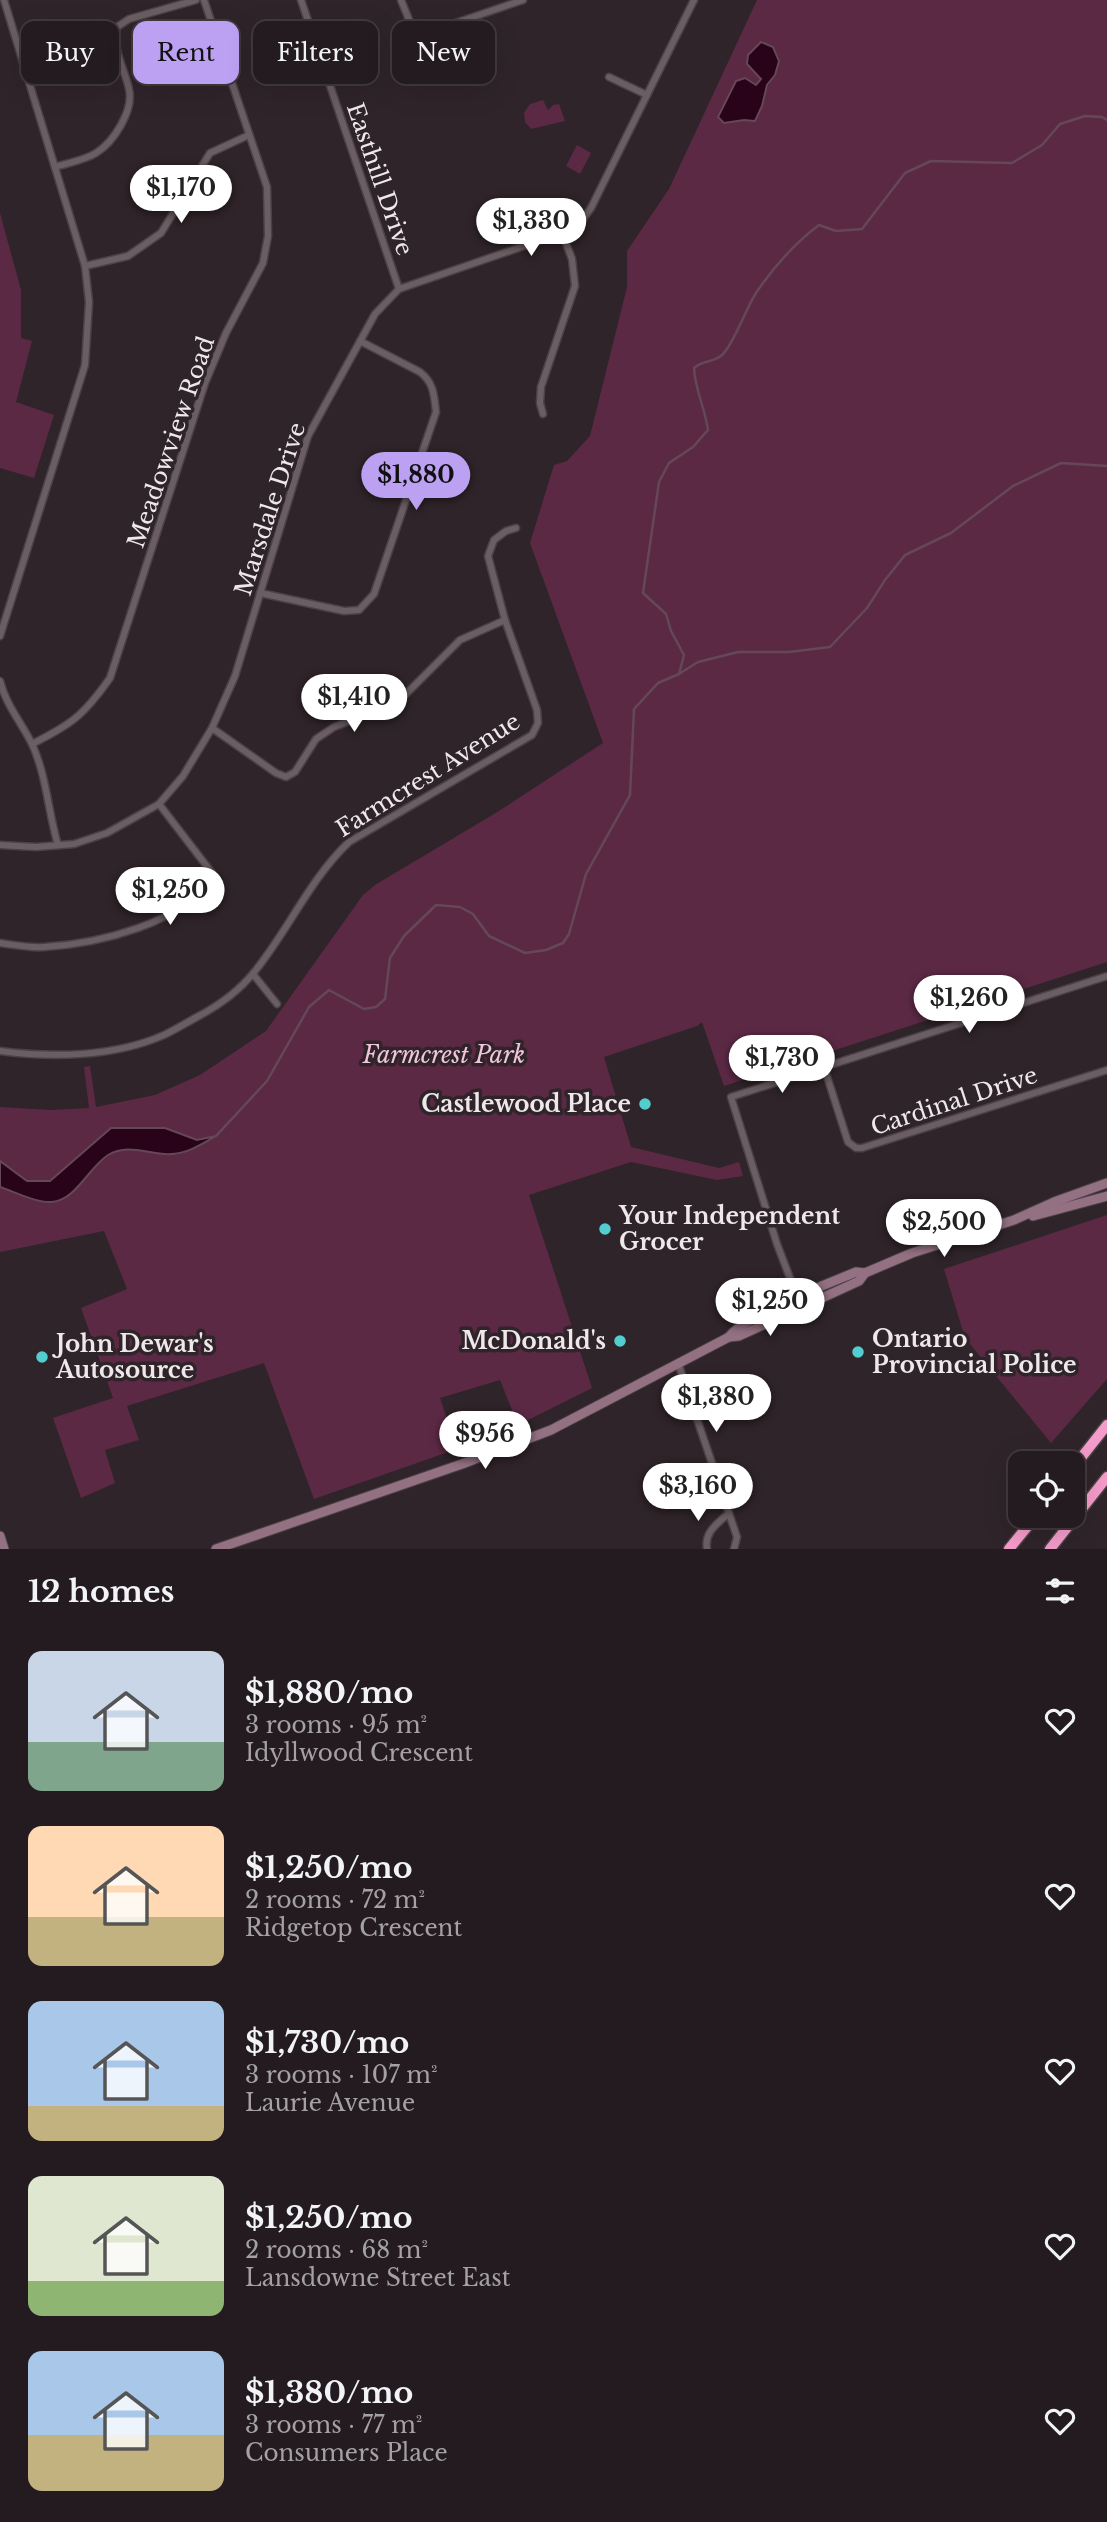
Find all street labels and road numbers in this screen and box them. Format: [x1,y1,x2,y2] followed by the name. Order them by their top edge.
[341,99,419,259] street label: Easthill Drive
[122,333,220,551] street label: Meadowview Road
[229,419,311,599] street label: Marsdale Drive
[331,707,525,843] street label: Farmcrest Avenue
[867,1061,1041,1141] street label: Cardinal Drive

